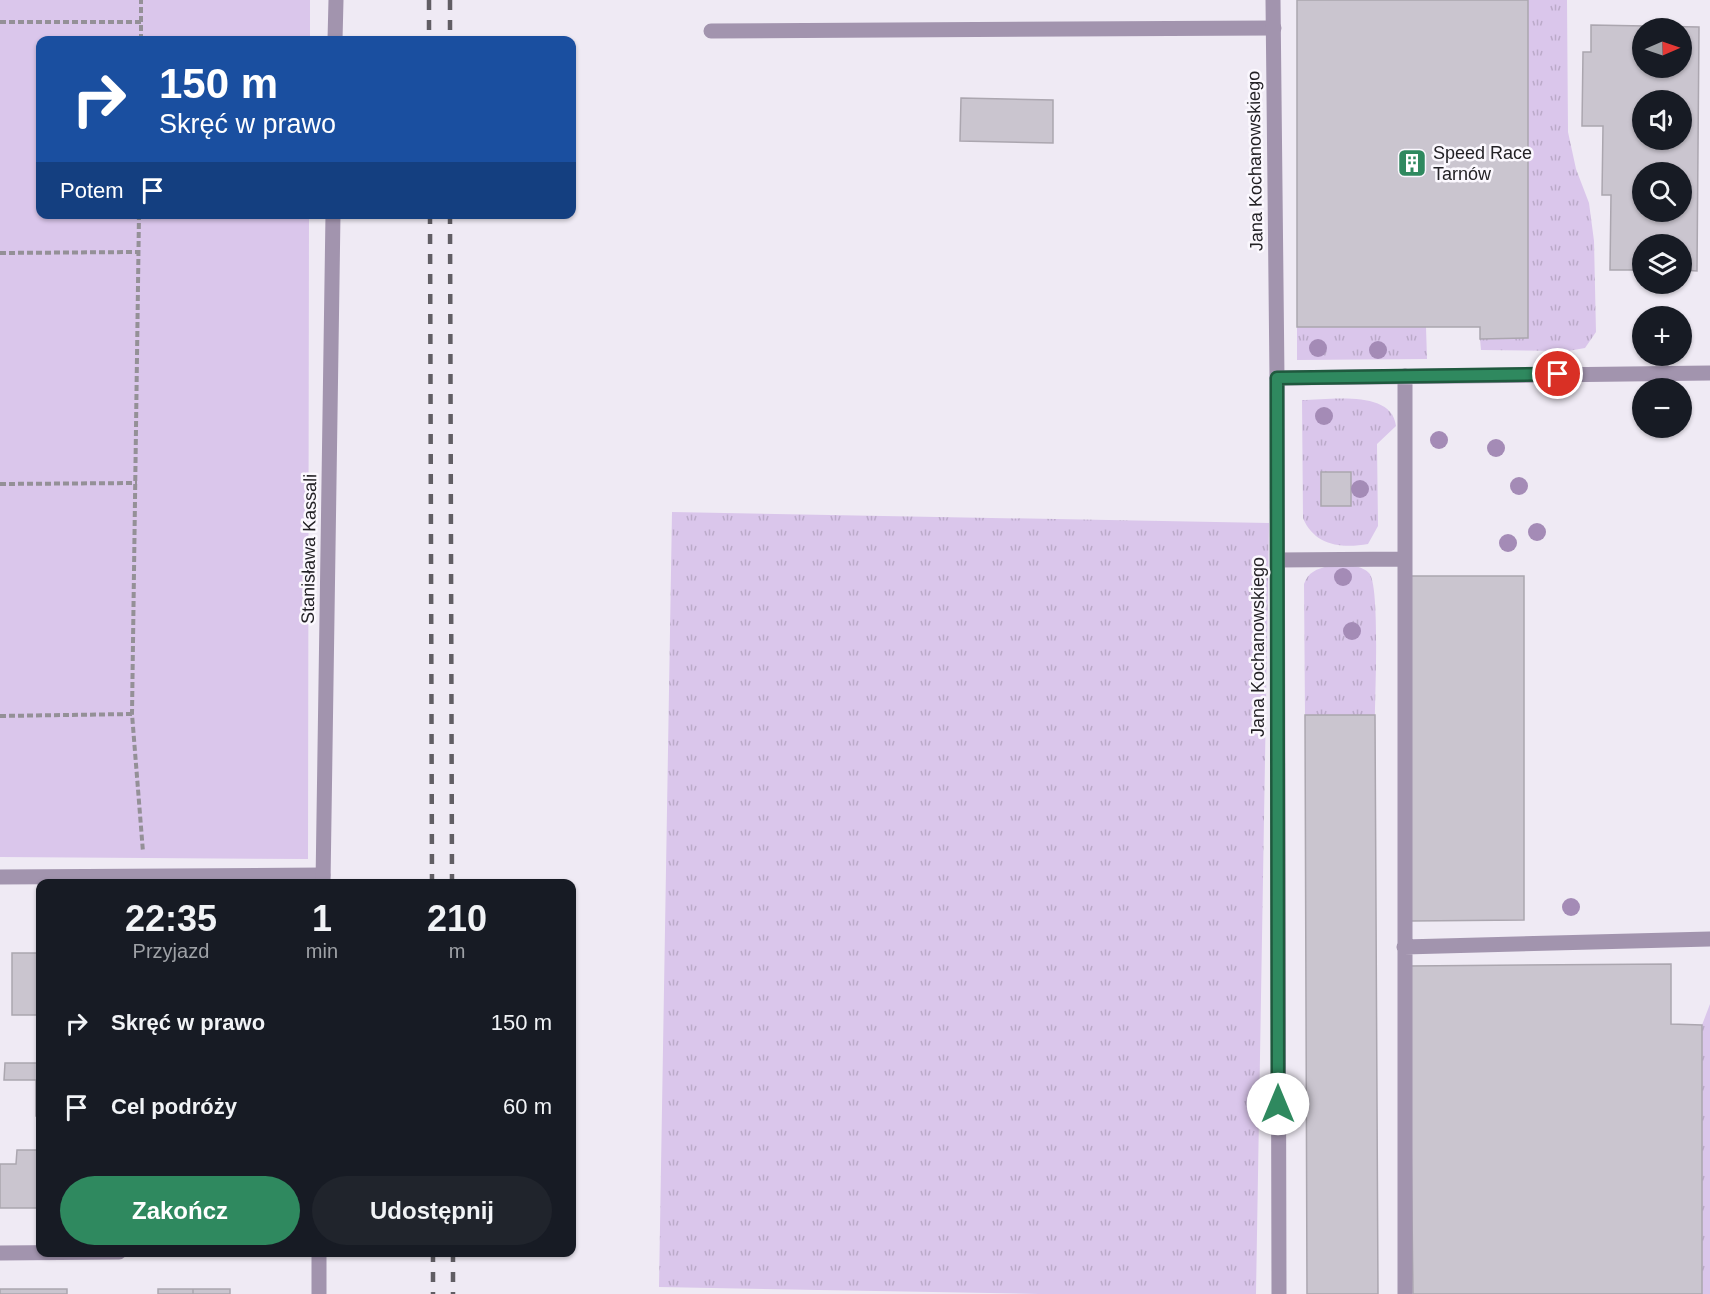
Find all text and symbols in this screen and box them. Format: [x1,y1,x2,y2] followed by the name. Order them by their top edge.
[1632,18,1692,78] north arrow
[1632,18,1692,438] map controls
[60,60,138,138] icon: right
[159,60,278,107] text: 150 m
[1243,71,1267,251] street label: Jana Kochanowskiego
[1632,90,1692,150] button: sound
[159,109,336,139] text: Skręć w prawo
[1433,143,1532,184] place label: Speed Race Tarnów
[1396,147,1428,179] building icon: Speed Race Tarnów
[1632,162,1692,222] button: search
[136,174,169,207] icon: arrive
[60,178,124,203] text: Potem
[1632,234,1692,294] button: layers
[1632,306,1692,366] button: +
[1532,348,1583,399] pin
[1541,357,1574,390] icon: arrive
[1632,378,1692,438] button: −
[298,474,320,624] street label: Stanisława Kassali
[1248,557,1268,737] street label: Jana Kochanowskiego
[125,898,217,939] text: 22:35
[312,898,332,939] text: 1
[427,898,487,939] text: 210
[133,940,209,962] text: Przyjazd
[306,940,338,962] text: min
[449,940,465,962] text: m
[60,1007,93,1040] icon: right
[111,1010,265,1035] text: Skręć w prawo
[491,1010,552,1035] text: 150 m
[1246,1072,1310,1136] position arrow
[60,1091,93,1124] icon: arrive
[111,1094,237,1119] text: Cel podróży
[503,1094,552,1119] text: 60 m
[60,1176,300,1245] button: Zakończ
[312,1176,552,1245] button: Udostępnij

